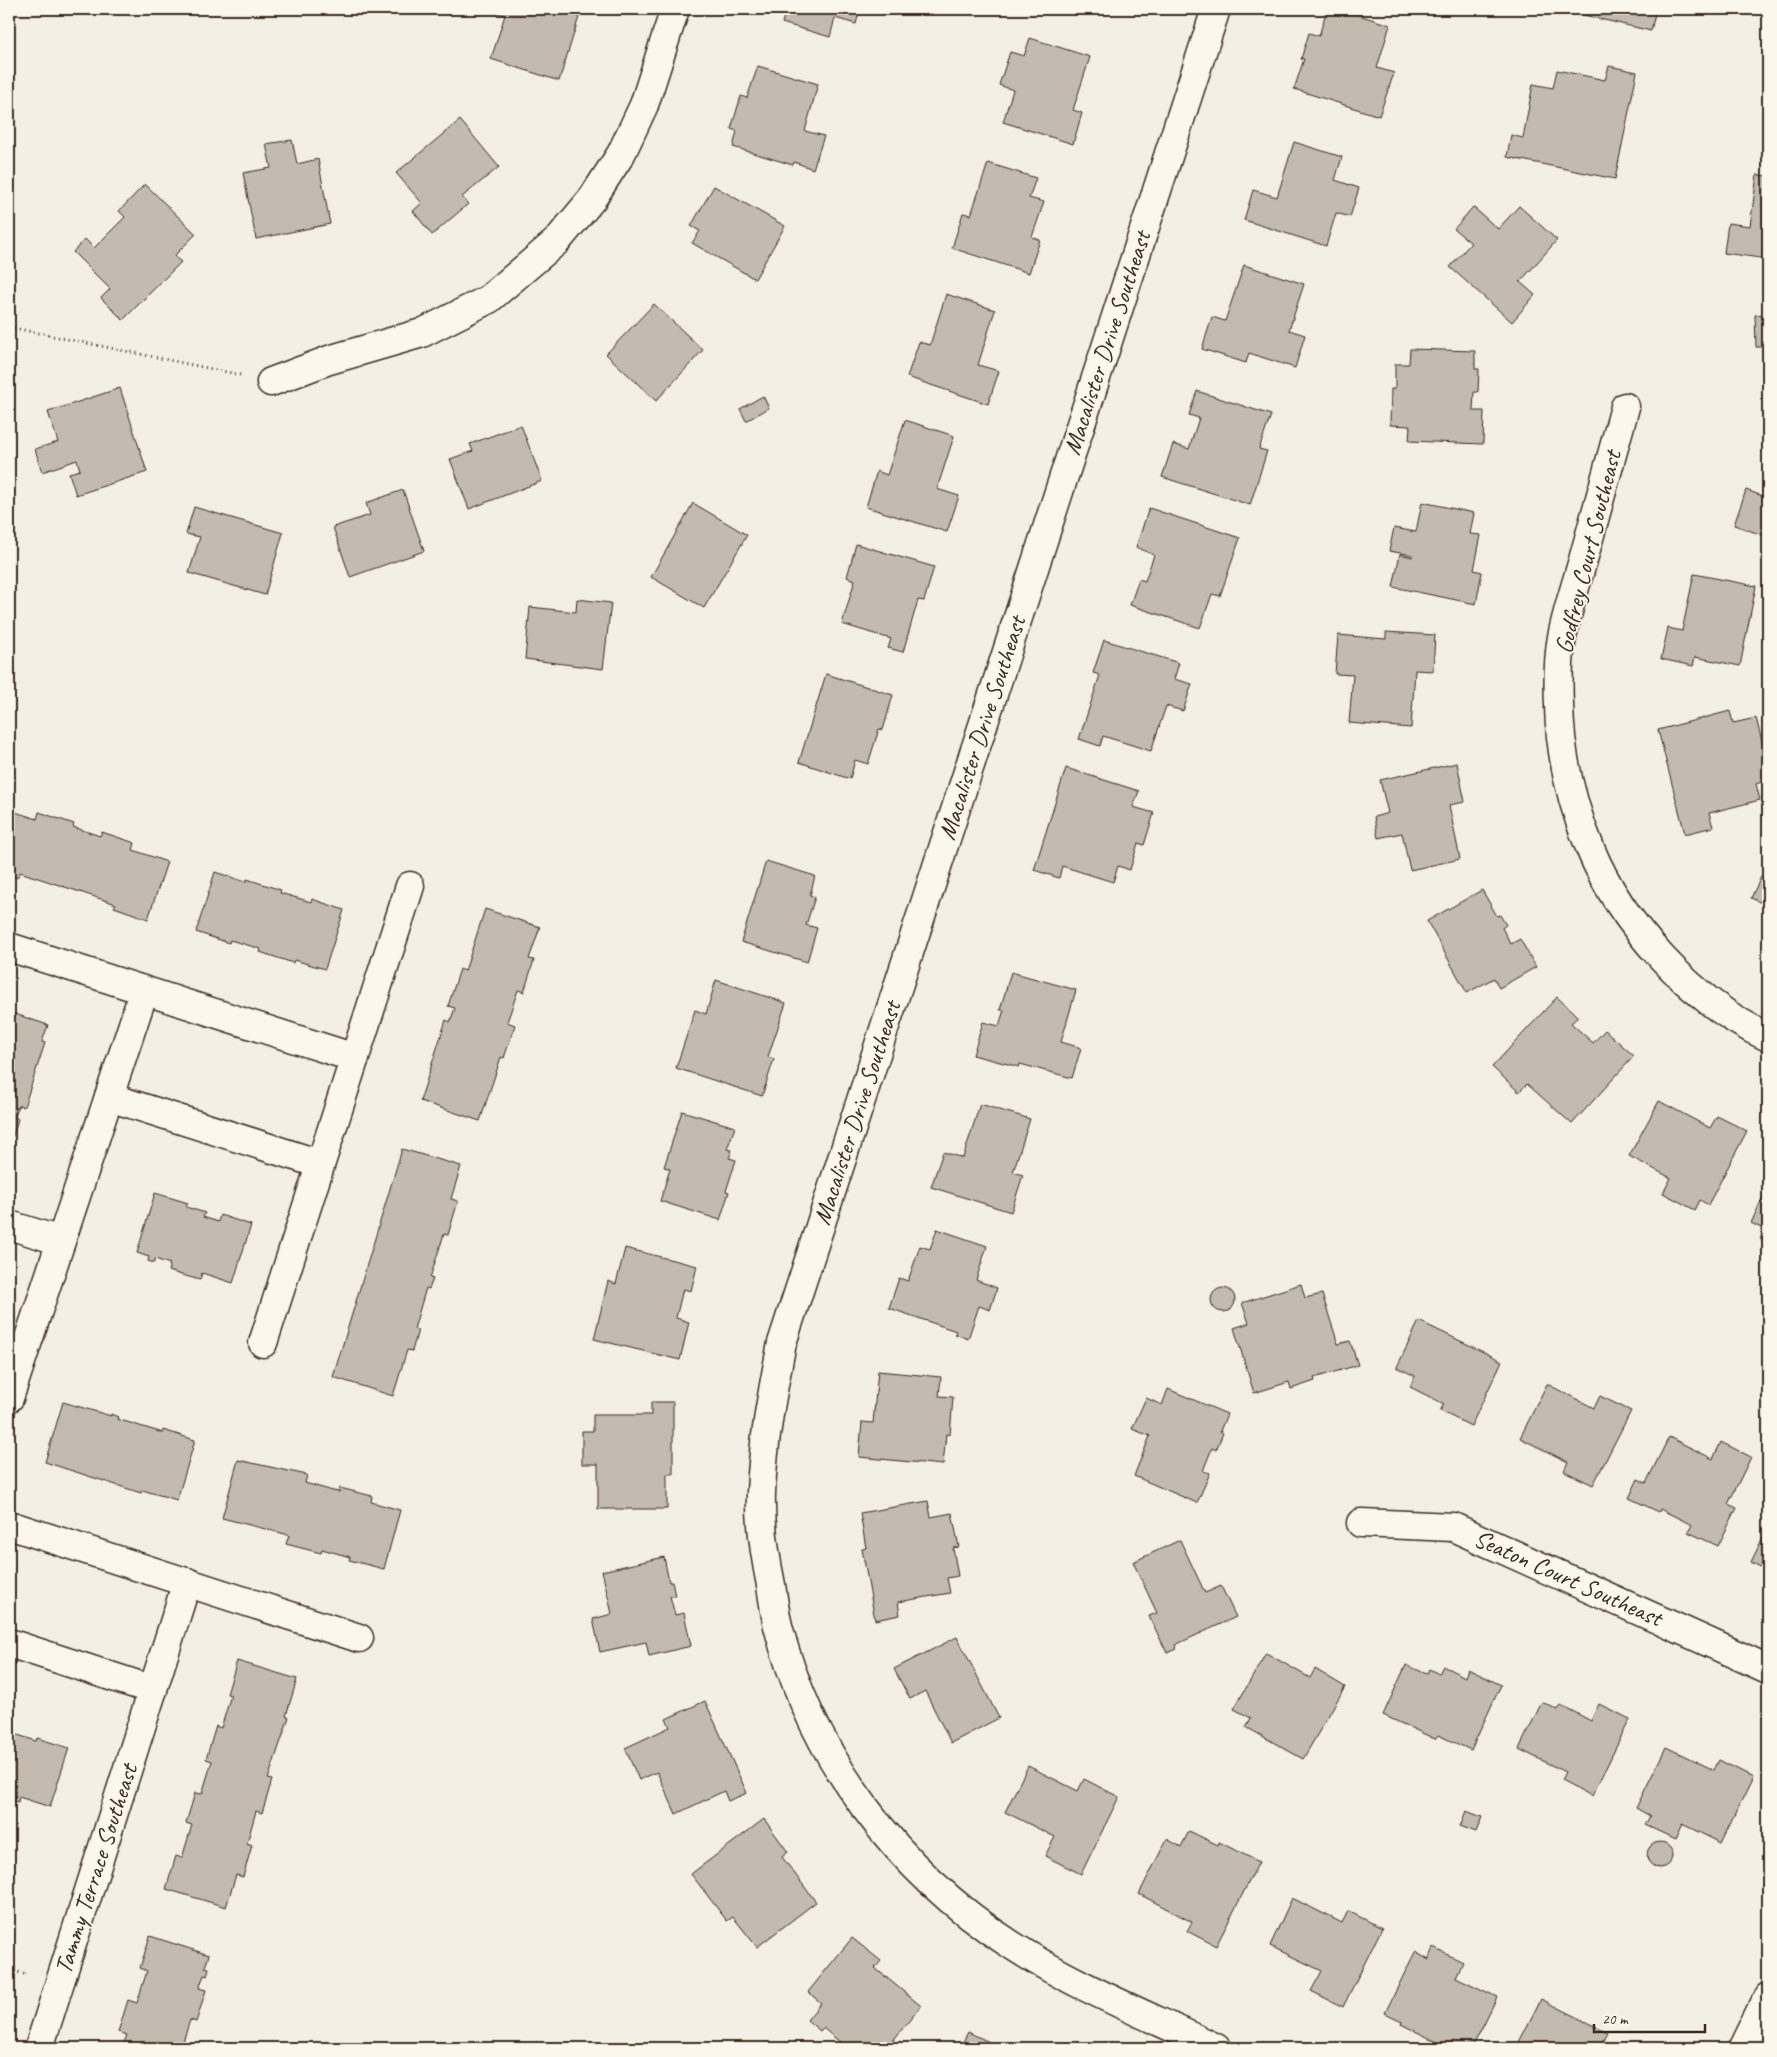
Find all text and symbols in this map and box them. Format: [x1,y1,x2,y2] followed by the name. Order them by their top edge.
[1056,225,1159,459] street label: Macalister Drive Southeast
[1547,445,1629,657] street label: Godfrey Court Southeast
[931,610,1034,844] street label: Macalister Drive Southeast
[806,995,909,1229] street label: Macalister Drive Southeast
[1469,1522,1669,1635] street label: Seaton Court Southeast
[47,1758,146,1978] street label: Tammy Terrace Southeast
[1594,2002,1706,2034] scale bar
[1602,2010,1629,2029] text: 20 m

